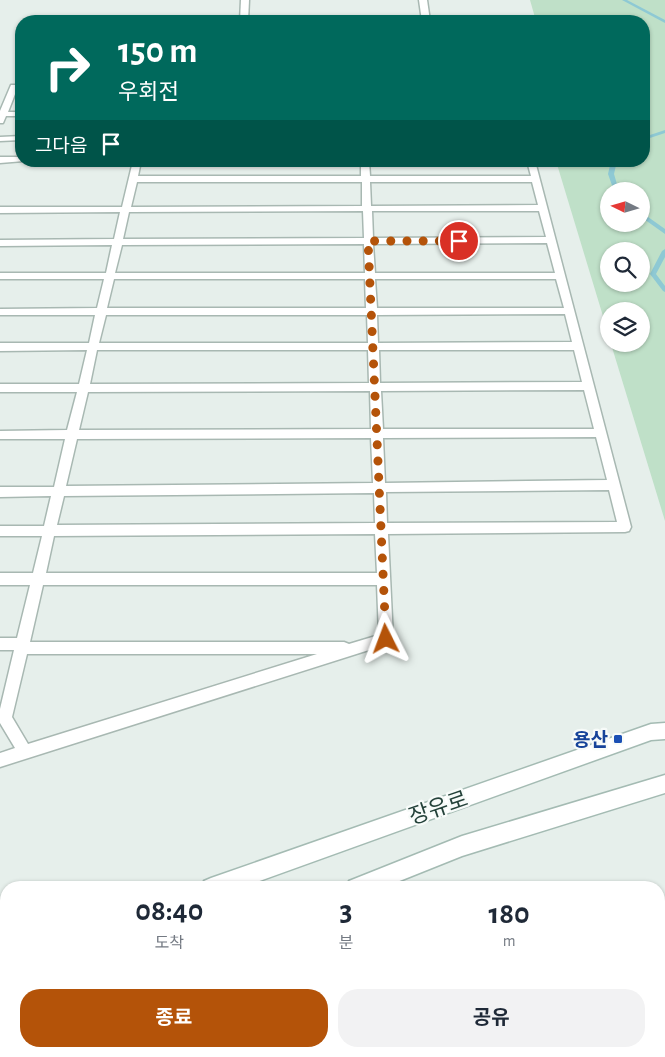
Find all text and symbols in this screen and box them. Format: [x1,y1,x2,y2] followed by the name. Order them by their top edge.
[118,34,198,69] text: 150 m
[35,35,100,100] icon: right
[118,81,179,103] text: 우회전
[97,130,125,158] icon: arrive
[35,137,87,156] text: 그다음
[600,182,650,232] north arrow
[600,182,650,352] map controls
[438,220,480,262] pin
[445,227,473,255] icon: arrive
[600,242,650,292] button: search
[600,302,650,352] button: layers
[359,612,411,664] position arrow
[573,730,609,750] place label: 용산
[612,733,624,745] marker: 용산
[406,787,471,828] street label: 장유로
[135,896,203,926] text: 08:40
[339,896,352,926] text: 3
[489,899,530,929] text: 180
[503,933,516,949] text: m
[155,935,184,951] text: 도착
[339,935,353,951] text: 분
[20,989,328,1047] button: 종료
[338,989,645,1047] button: 공유

